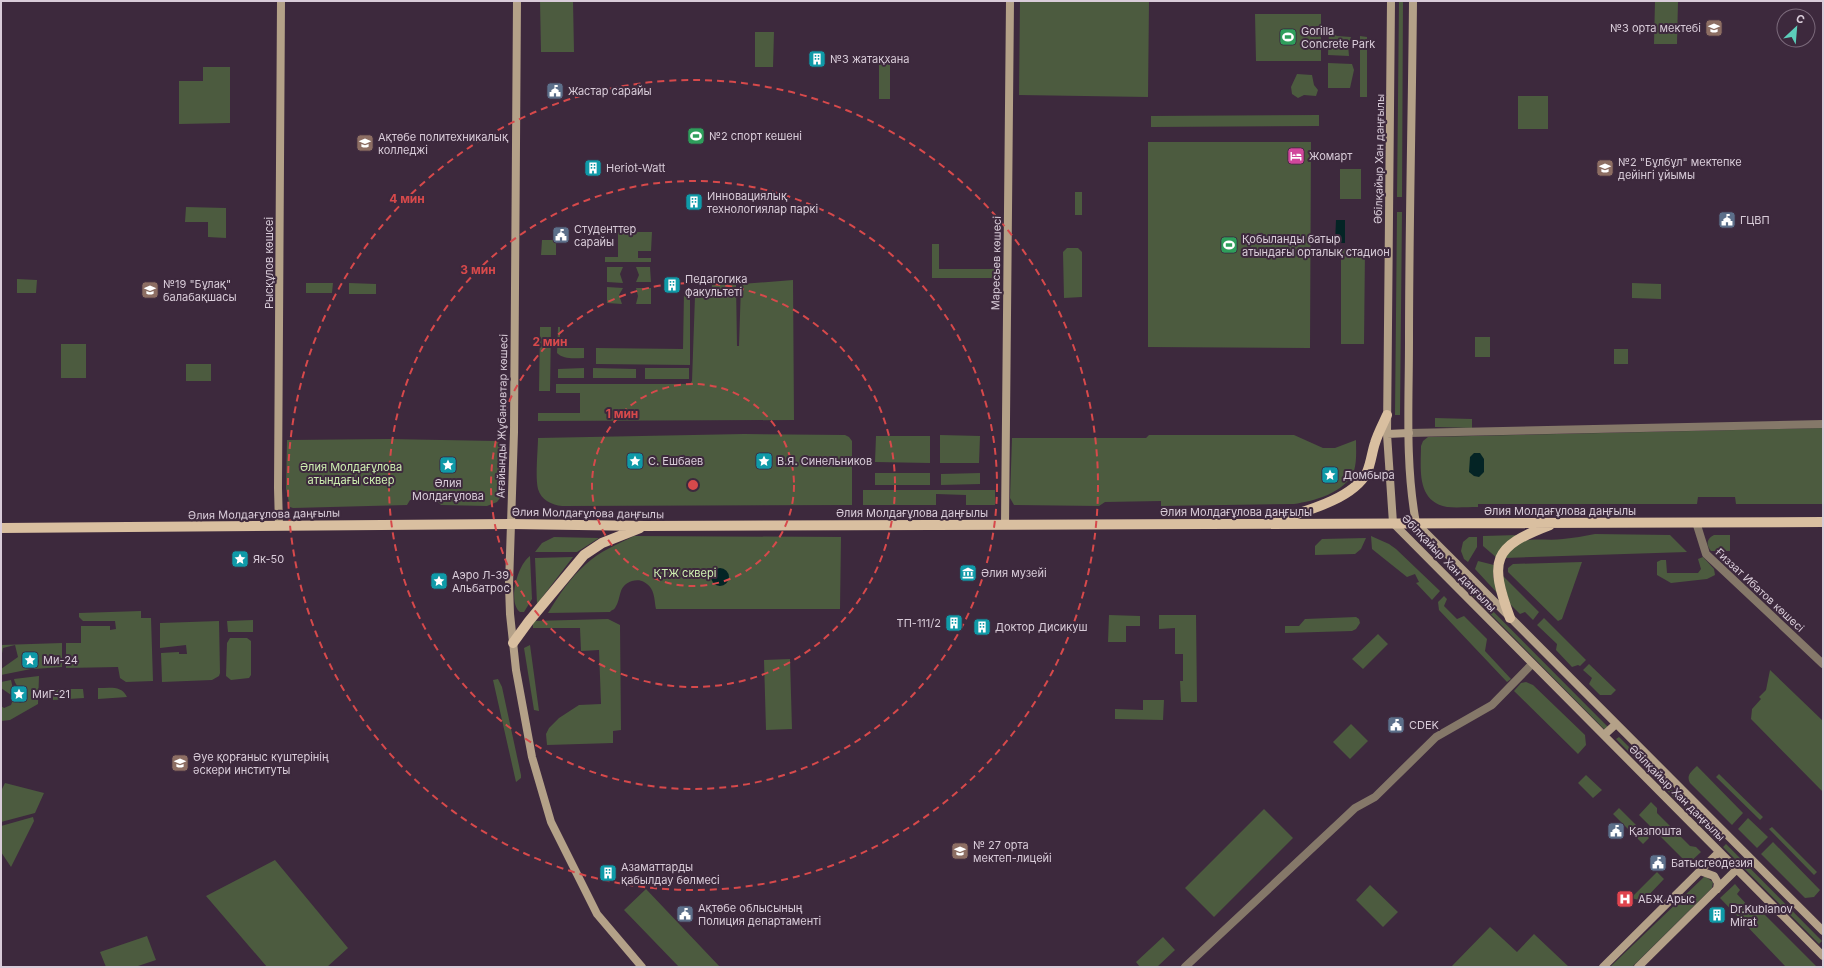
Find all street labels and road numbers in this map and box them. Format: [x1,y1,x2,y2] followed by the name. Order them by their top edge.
[1371,94,1387,224] street label: Әбілқайыр Хан даңғылы
[988,216,1004,310] street label: Маресьев көшесі
[262,217,276,309] street label: Рысқұлов көшсеі
[494,334,510,498] street label: Ағайынды Жұбановтар көшесі
[1484,504,1636,518] street label: Әлия Молдағұлова даңғылы
[512,505,664,521] street label: Әлия Молдағұлова даңғылы
[1160,505,1312,519] street label: Әлия Молдағұлова даңғылы
[188,506,340,522] street label: Әлия Молдағұлова даңғылы
[836,506,988,520] street label: Әлия Молдағұлова даңғылы
[1399,511,1499,615] street label: Әбілқайыр Хан даңғылы
[1712,545,1807,635] street label: Ғиззат Ибатов көшесі
[1626,742,1728,844] street label: Әбілқайыр Хан даңғылы

